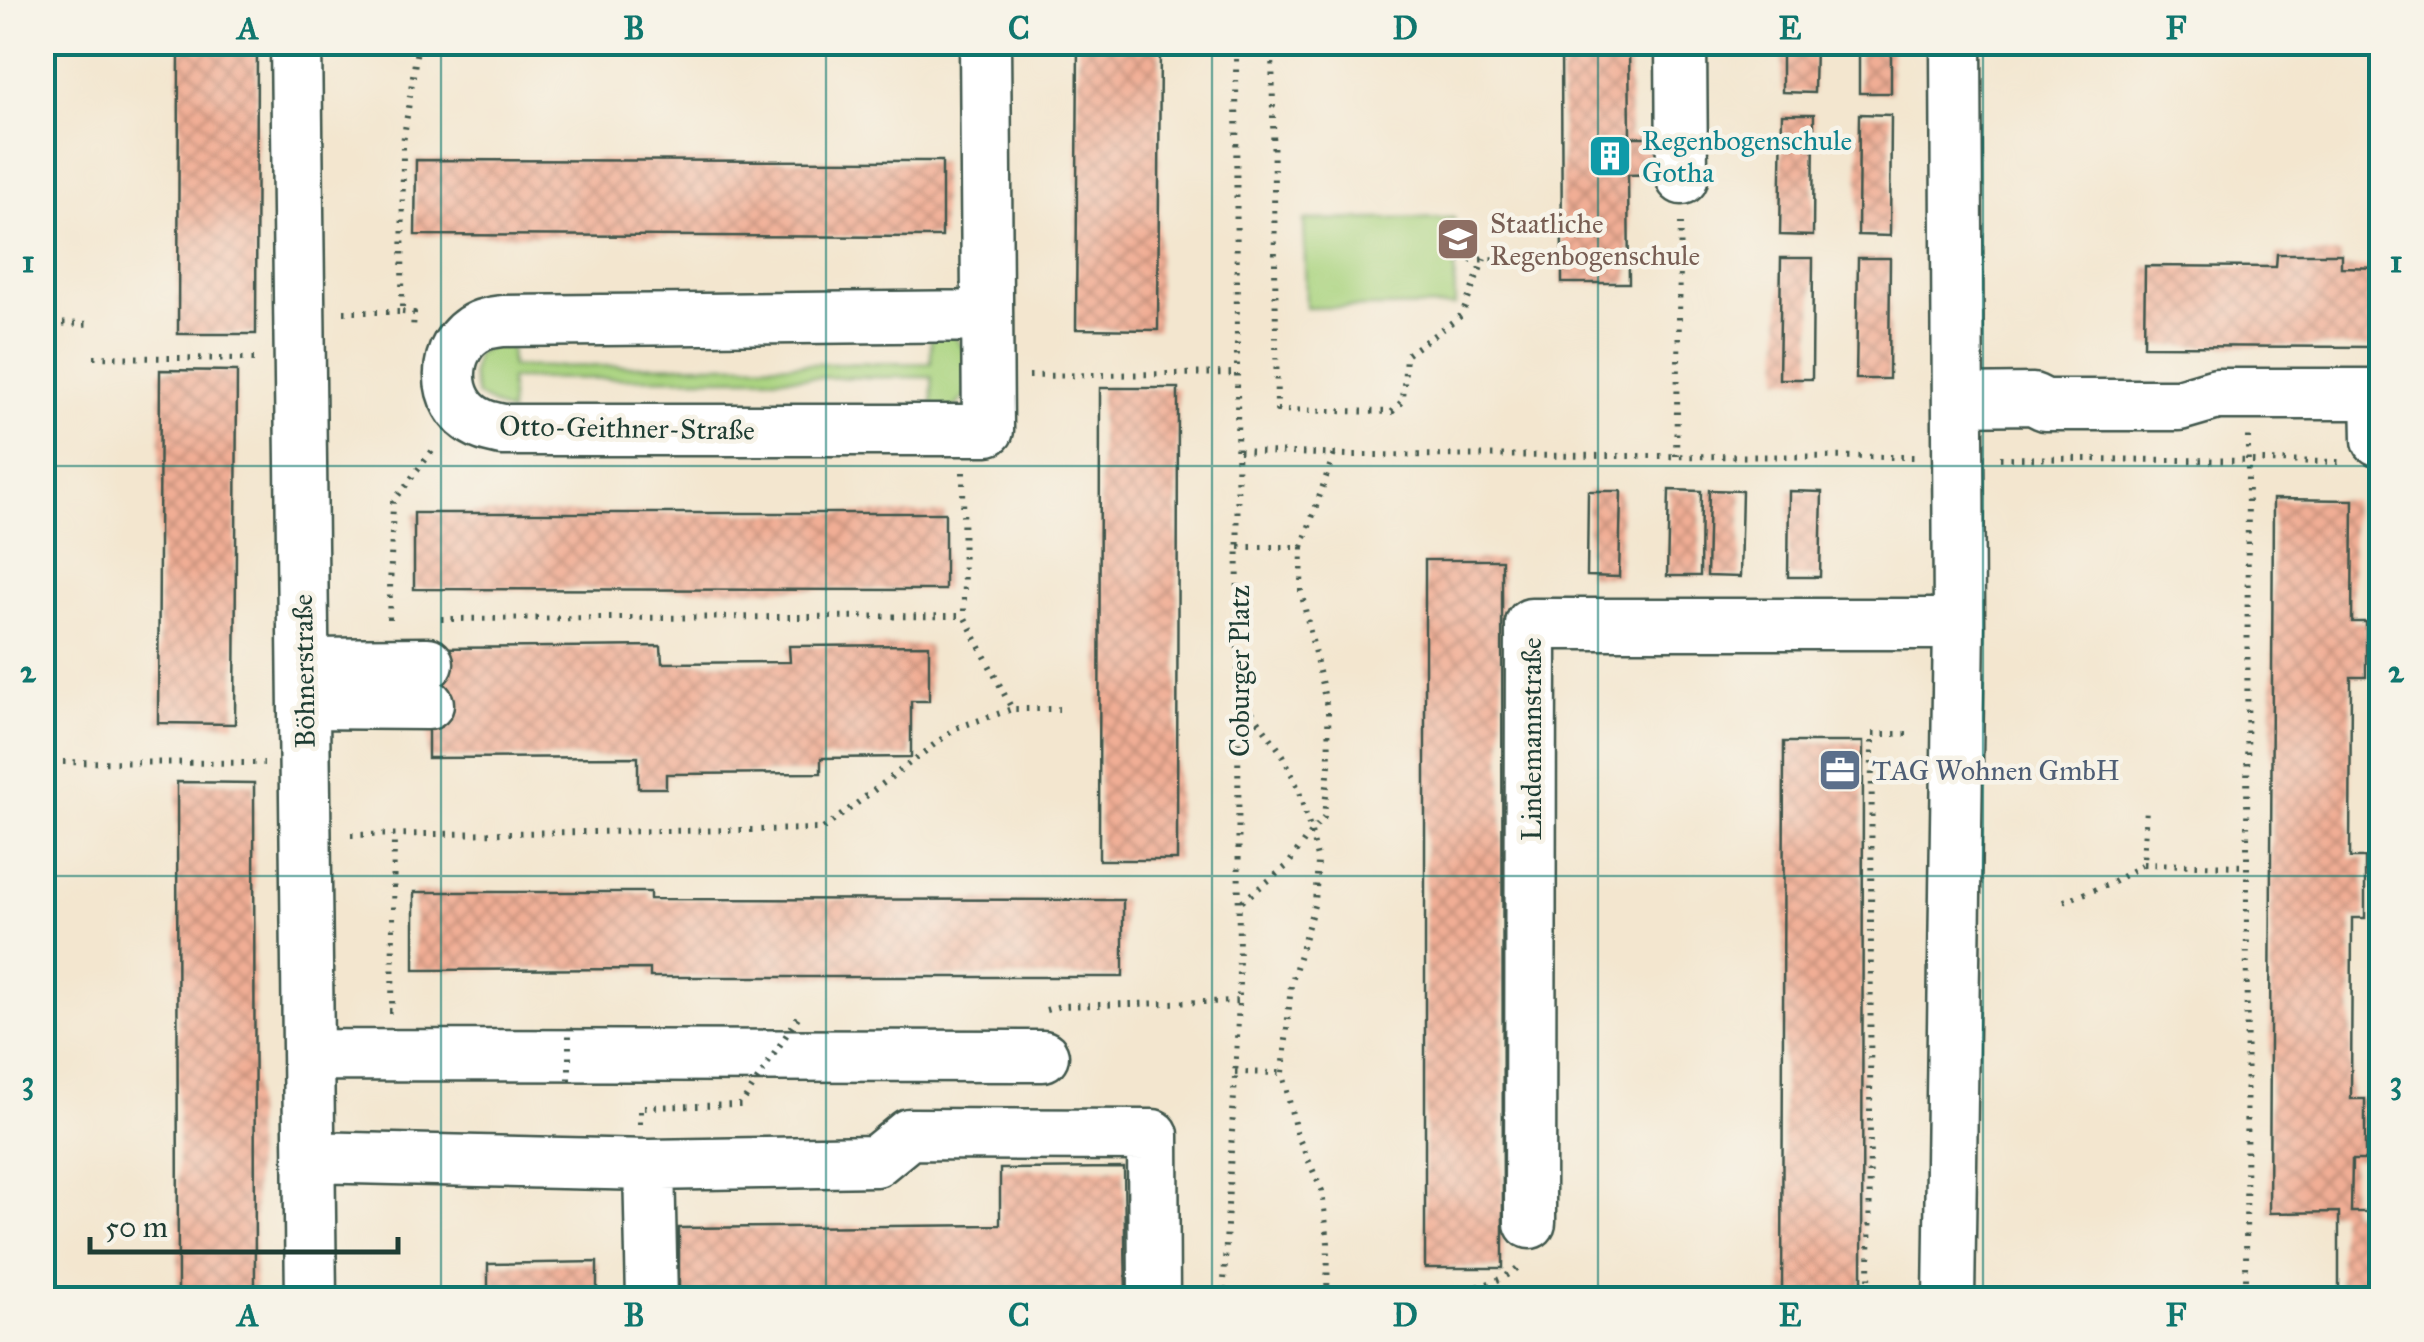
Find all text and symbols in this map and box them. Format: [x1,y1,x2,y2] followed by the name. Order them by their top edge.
[235,9,259,48] text: A
[623,9,645,48] text: B
[1008,9,1030,48] text: C
[1392,9,1418,48] text: D
[1779,9,1802,48] text: E
[2166,9,2187,48] text: F
[1642,123,1852,190] place label: Regenbogenschule Gotha
[1587,133,1633,179] building icon: Regenbogenschule Gotha
[1490,206,1700,273] place label: Staatliche Regenbogenschule
[1435,216,1481,262] school or university icon: Staatliche Regenbogenschule
[22,242,35,281] text: 1
[2390,242,2403,281] text: 1
[499,408,755,448] street label: Otto-Geithner-Straße
[1222,585,1257,757] street label: Coburger Platz
[285,594,323,748] street label: Böhnerstraße
[1514,637,1549,841] street label: Lindemannstraße
[20,652,37,691] text: 2
[2388,652,2405,691] text: 2
[1817,747,1863,793] office icon: TAG Wohnen GmbH
[1872,753,2120,788] place label: TAG Wohnen GmbH
[22,1063,34,1102] text: 3
[2390,1063,2402,1102] text: 3
[90,1192,398,1254] scale bar
[105,1209,168,1245] text: 50 m
[235,1296,259,1335] text: A
[623,1296,645,1335] text: B
[1008,1296,1030,1335] text: C
[1392,1296,1418,1335] text: D
[1779,1296,1802,1335] text: E
[2166,1296,2187,1335] text: F

